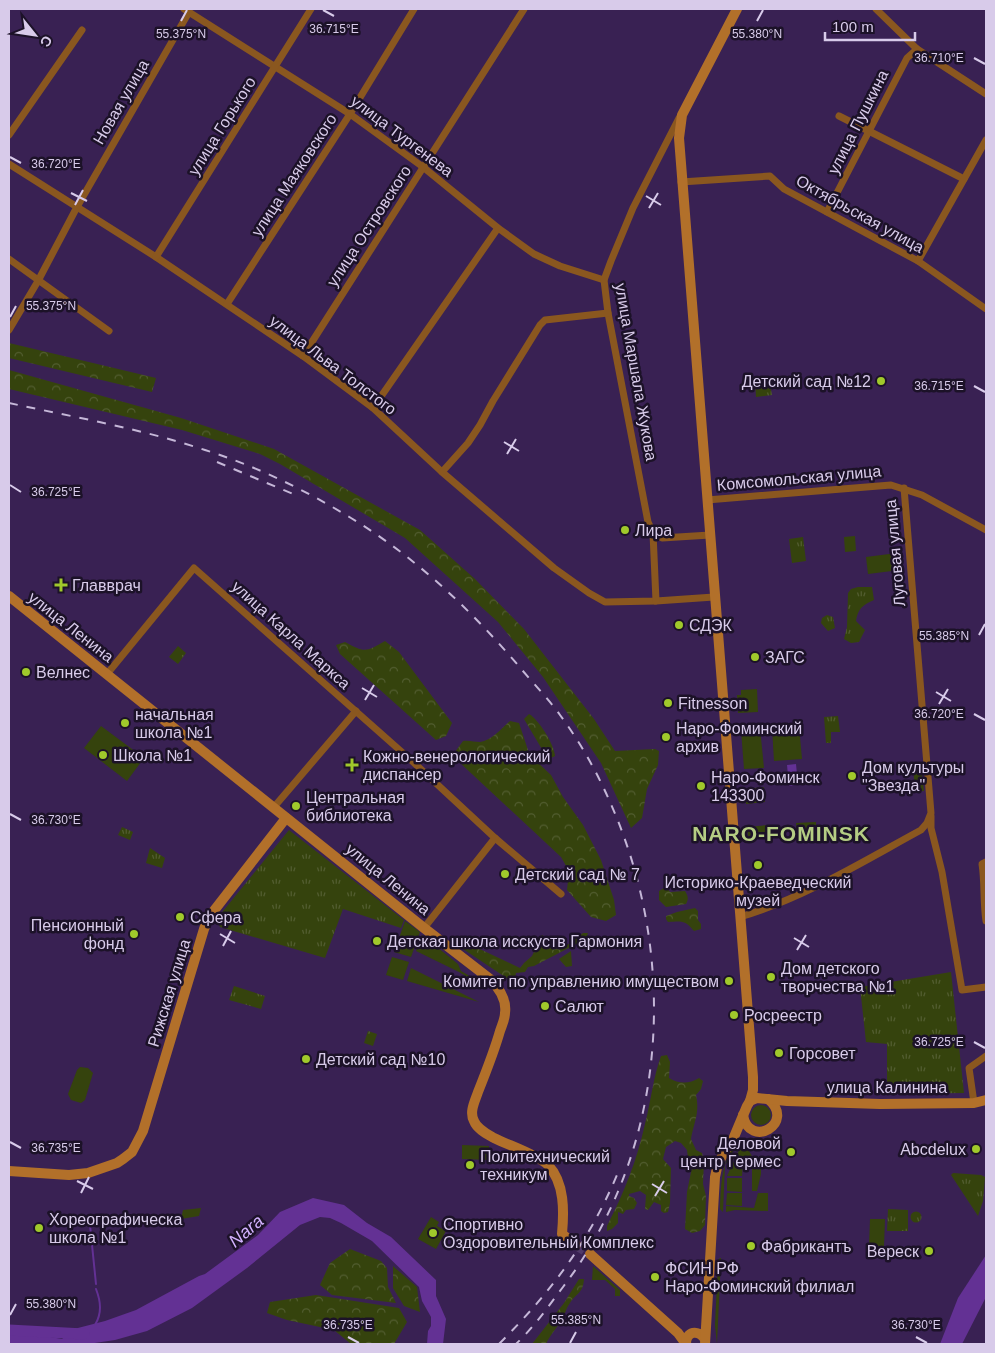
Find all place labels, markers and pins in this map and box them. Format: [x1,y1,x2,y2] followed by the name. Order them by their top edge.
[742,373,871,390] place label: Детский сад №12
[875,375,887,387] marker: Детский сад №12
[635,522,672,539] place label: Лира
[619,524,631,536] marker: Лира
[72,577,141,594] place label: Главврач
[54,578,68,592] marker: Главврач
[689,617,733,634] place label: СДЭК
[673,619,685,631] marker: СДЭК
[765,649,805,666] place label: ЗАГС
[749,651,761,663] marker: ЗАГС
[36,664,90,681] place label: Велнес
[20,666,32,678] marker: Велнес
[678,695,747,712] place label: Fitnesson
[662,697,674,709] marker: Fitnesson
[135,706,214,741] place label: начальная школа №1
[119,717,131,729] marker: начальная школа №1
[676,720,802,755] place label: Наро-Фоминский архив
[660,731,672,743] marker: Наро-Фоминский архив
[113,747,192,764] place label: Школа №1
[363,748,551,783] place label: Кожно-венерологический диспансер
[97,749,109,761] marker: Школа №1
[345,758,359,772] marker: Кожно-венерологический диспансер
[862,759,964,794] place label: Дом культуры "Звезда"
[711,769,820,804] place label: Наро-Фоминск 143300
[846,770,858,782] marker: Дом культуры "Звезда"
[695,780,707,792] marker: Наро-Фоминск 143300
[306,789,405,824] place label: Центральная библиотека
[290,800,302,812] marker: Центральная библиотека
[752,859,764,871] marker: Историко-Краеведческий музей
[515,866,640,883] place label: Детский сад № 7
[499,868,511,880] marker: Детский сад № 7
[664,874,852,909] place label: Историко-Краеведческий музей
[190,909,242,926] place label: Сфера
[174,911,186,923] marker: Сфера
[31,917,125,952] place label: Пенсионный фонд
[128,928,140,940] marker: Пенсионный фонд
[387,933,642,950] place label: Детская школа исскуств Гармония
[371,935,383,947] marker: Детская школа исскуств Гармония
[781,960,894,995] place label: Дом детского творчества №1
[765,971,777,983] marker: Дом детского творчества №1
[443,973,719,990] place label: Комитет по управлению имуществом
[723,975,735,987] marker: Комитет по управлению имуществом
[555,998,605,1015] place label: Салют
[539,1000,551,1012] marker: Салют
[744,1007,822,1024] place label: Росреестр
[728,1009,740,1021] marker: Росреестр
[789,1045,856,1062] place label: Горсовет
[773,1047,785,1059] marker: Горсовет
[316,1051,445,1068] place label: Детский сад №10
[300,1053,312,1065] marker: Детский сад №10
[680,1135,781,1170] place label: Деловой центр Гермес
[900,1141,966,1158] place label: Abcdelux
[970,1143,982,1155] marker: Abcdelux
[785,1146,797,1158] marker: Деловой центр Гермес
[480,1148,610,1183] place label: Политехнический техникум
[464,1159,476,1171] marker: Политехнический техникум
[49,1211,182,1246] place label: Хореографическа школа №1
[443,1216,654,1251] place label: Спортивно Оздоровительный Комплекс
[33,1222,45,1234] marker: Хореографическа школа №1
[427,1227,439,1239] marker: Спортивно Оздоровительный Комплекс
[761,1238,851,1255] place label: Фабрикантъ
[745,1240,757,1252] marker: Фабрикантъ
[867,1243,920,1260] place label: Вереcк
[923,1245,935,1257] marker: Вереcк
[665,1260,854,1295] place label: ФСИН РФ Наро-Фоминский филиал
[649,1271,661,1283] marker: ФСИН РФ Наро-Фоминский филиал

